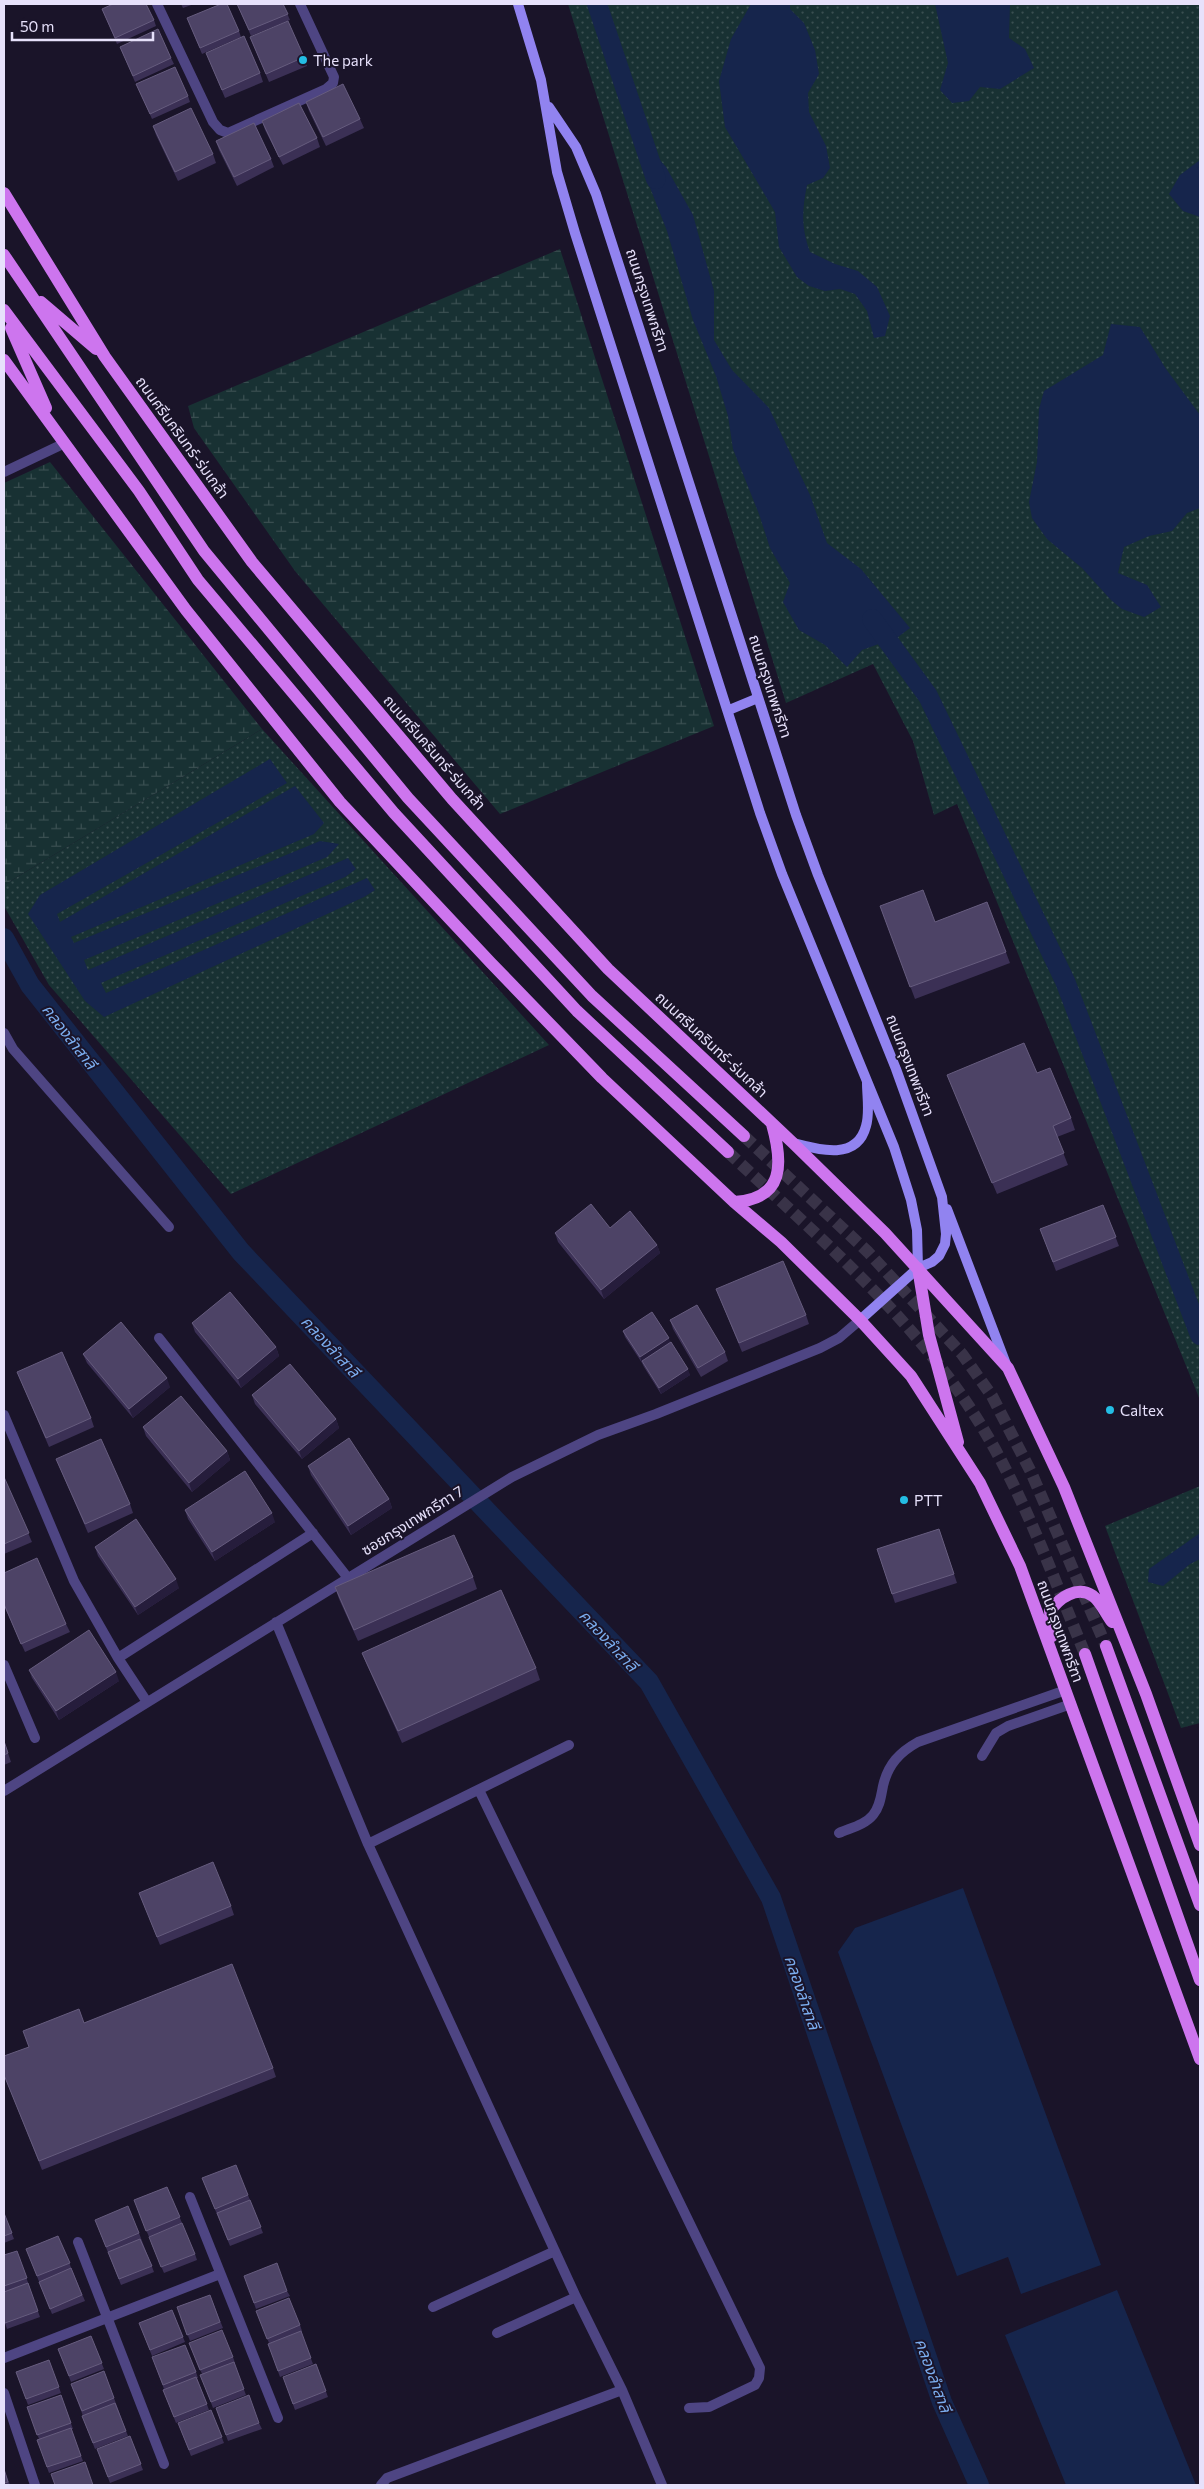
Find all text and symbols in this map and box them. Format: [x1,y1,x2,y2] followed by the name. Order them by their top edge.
[12,10,154,42] scale bar
[20,17,54,35] text: 50 m
[313,51,373,69] place label: The park
[297,54,309,66] marker: The park
[622,246,673,354] street label: ถนนกรุงเทพกรีฑา
[133,372,233,502] street label: ถนนศรีนครินทร์-ร่มเกล้า
[745,632,796,740] street label: ถนนกรุงเทพกรีฑา
[380,691,490,813] street label: ถนนศรีนครินทร์-ร่มเกล้า
[652,987,772,1101] street label: ถนนศรีนครินทร์-ร่มเกล้า
[39,1000,102,1074] water label: คลองลำสาลี
[882,1012,939,1119] street label: ถนนกรุงเทพกรีฑา
[298,1311,366,1382] water label: คลองลำสาลี
[1120,1401,1164,1419] place label: Caltex
[1104,1404,1116,1416] marker: Caltex
[358,1481,467,1559] street label: ซอยกรุงเทพกรีฑา 7
[914,1491,943,1509] place label: PTT
[898,1494,910,1506] marker: PTT
[1033,1577,1088,1685] street label: ถนนกรุงเทพกรีฑา
[576,1605,644,1676] water label: คลองลำสาลี
[781,1952,825,2033] water label: คลองลำสาลี
[912,2335,957,2416] water label: คลองลำสาลี

